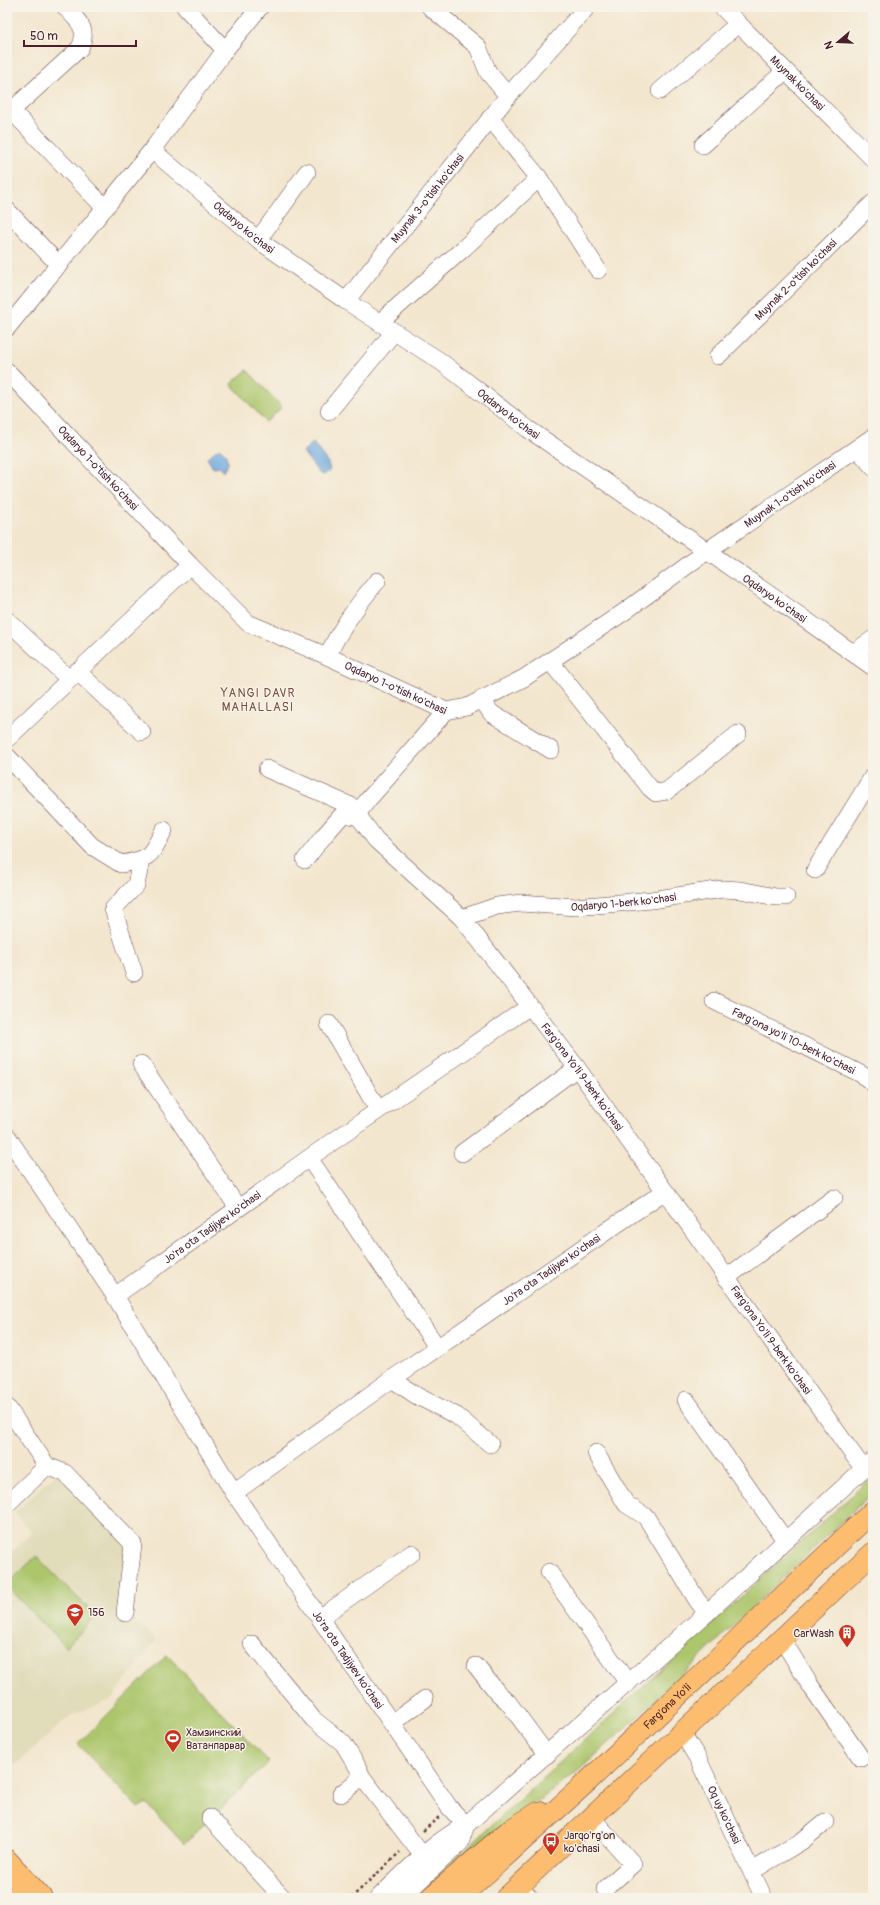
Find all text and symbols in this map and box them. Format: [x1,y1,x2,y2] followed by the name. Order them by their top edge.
[24,22,136,48] scale bar
[818,22,858,62] north arrow
[30,29,58,44] text: 50 m
[821,39,836,51] text: N
[767,53,827,113] street label: Muynak ko'chasi
[388,151,467,246] street label: Muynak 3-o'tish ko'chasi
[210,199,277,256] street label: Oqdaryo ko'chasi
[752,237,840,323] street label: Muynak 2-o'tish ko'chasi
[474,386,542,442] street label: Oqdaryo ko'chasi
[55,423,141,513] street label: Oqdaryo 1-o'tish ko'chasi
[742,459,838,530] street label: Muynak 1-o'tish ko'chasi
[740,572,809,626] street label: Oqdaryo ko'chasi
[342,659,449,717] street label: Oqdaryo 1-o'tish ko'chasi
[220,686,295,715] district label: YANGI DAVR MAHALLASI
[570,890,677,914] street label: Oqdaryo 1-berk ko'chasi
[730,1005,857,1077] street label: Farg'ona yo'li 10-berk ko'chasi
[538,1020,626,1133] street label: Farg'ona Yo'li 9-berk ko'chasi
[161,1188,263,1266] street label: Jo'ra ota Tadjiyev ko'chasi
[500,1232,603,1308] street label: Jo'ra ota Tadjiyev ko'chasi
[728,1283,814,1397] street label: Farg'ona Yo'li 9-berk ko'chasi
[65,1602,85,1627] school or university icon: 156
[88,1606,105,1619] place label: 156
[309,1608,386,1711] street label: Jo'ra ota Tadjiyev ko'chasi
[837,1623,857,1648] building icon: CarWash
[794,1627,834,1640] place label: CarWash
[641,1681,694,1732] street label: Farg'ona Yo'li
[186,1726,245,1752] place label: Хамзинский Ватанпарвар
[163,1728,183,1753] sports icon: Хамзинский Ватанпарвар
[705,1784,743,1846] street label: Oq uy ko'chasi
[564,1829,615,1855] place label: Jarqo'rg'on ko'chasi
[541,1831,561,1856] bus stop icon: Jarqo'rg'on ko'chasi

